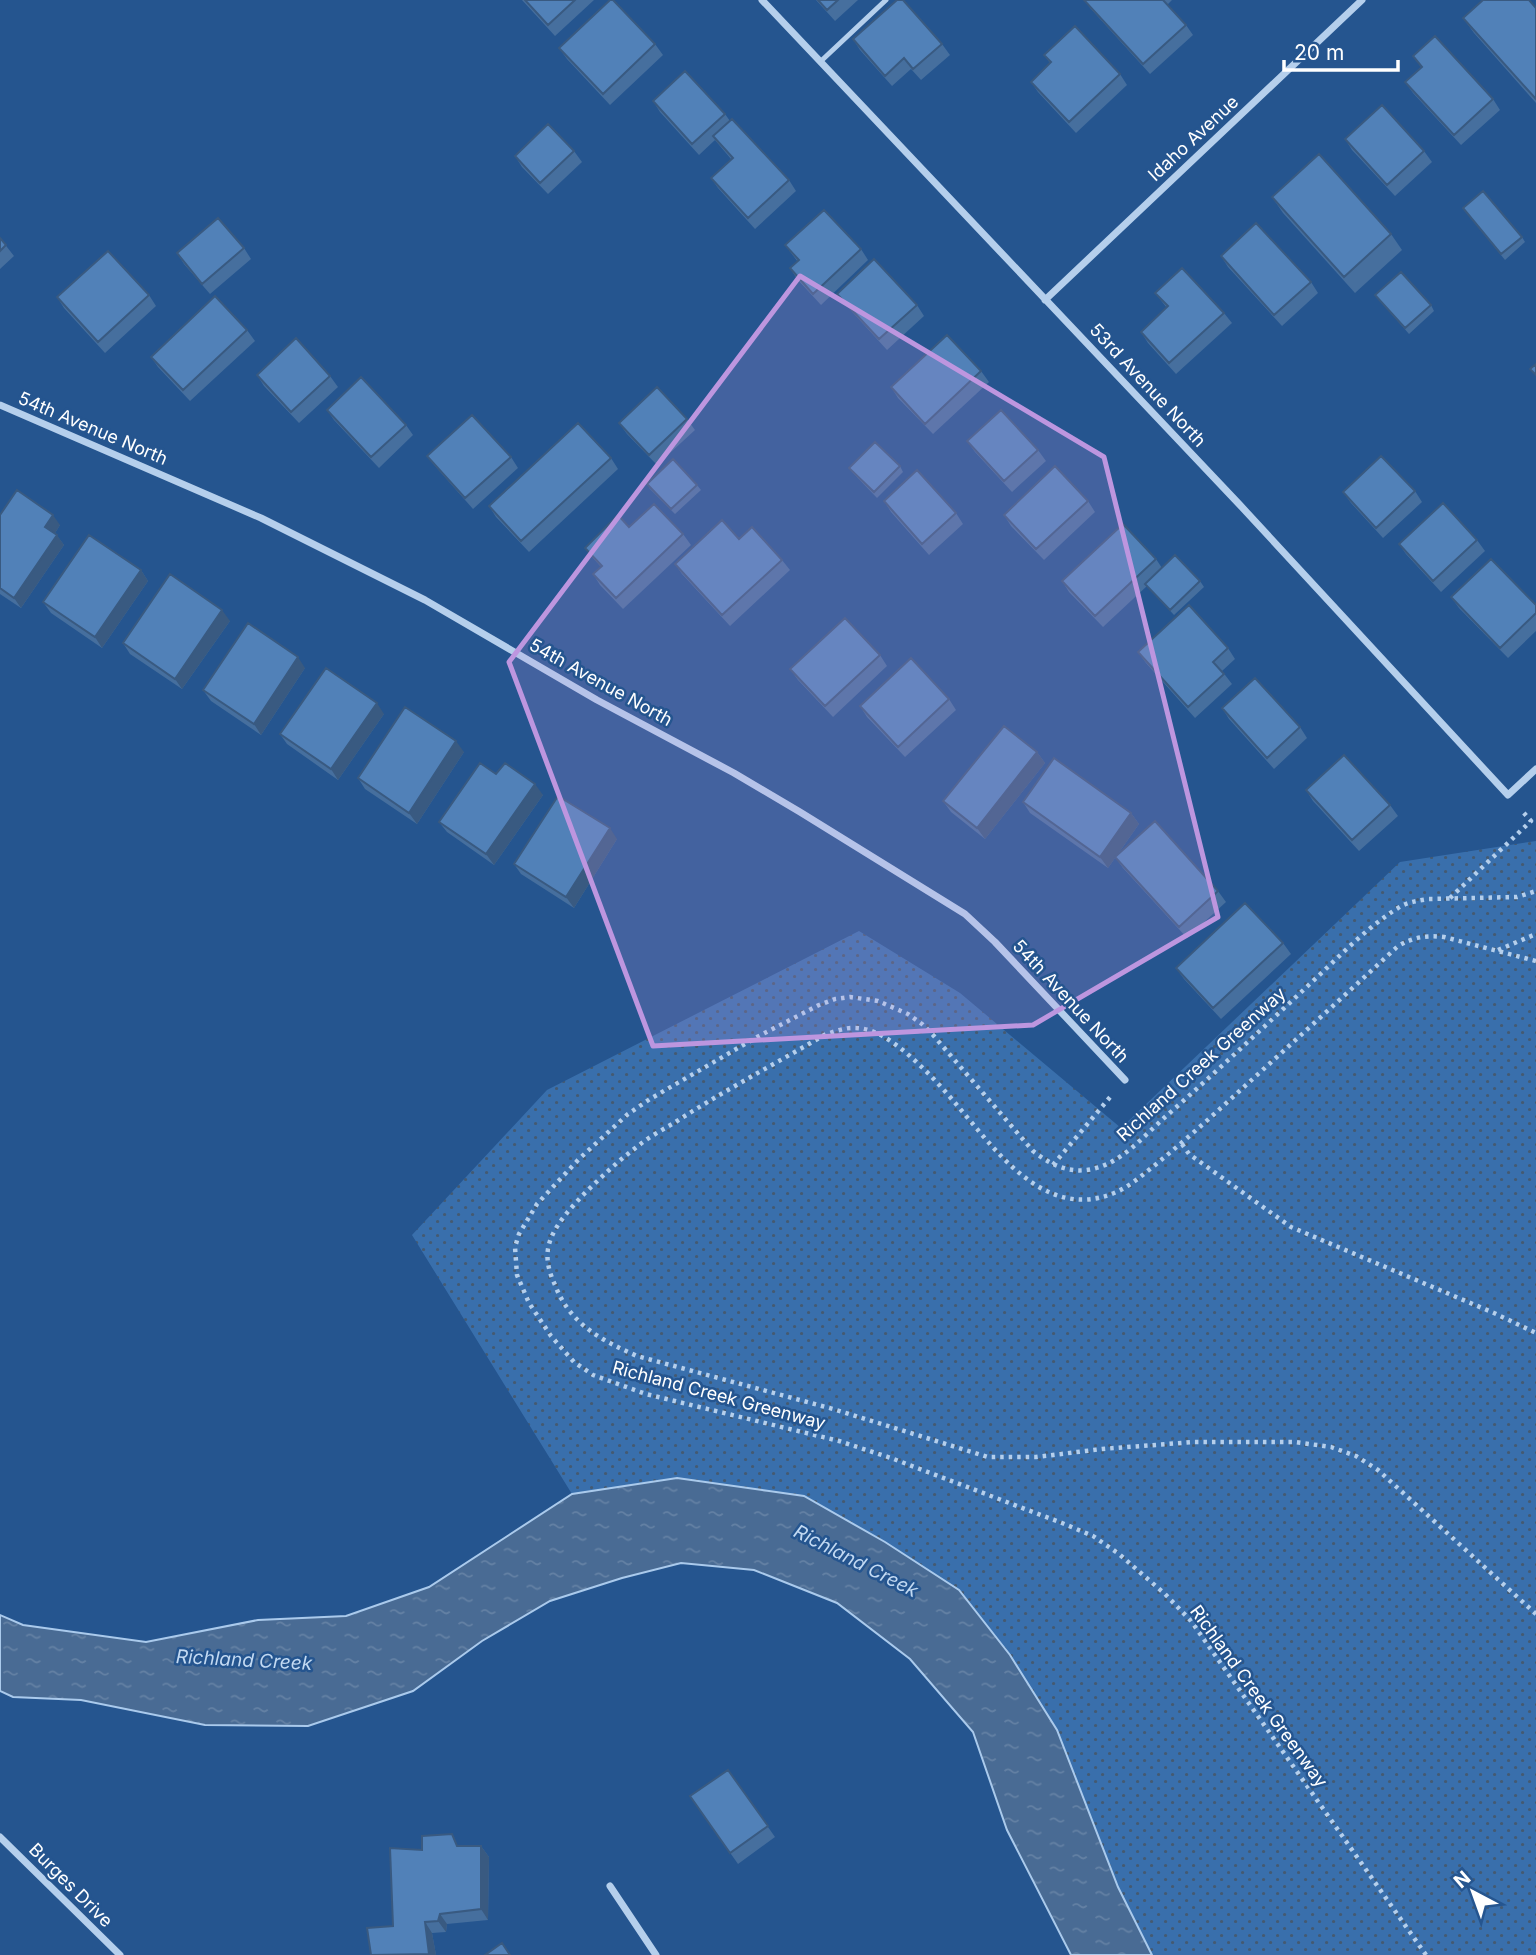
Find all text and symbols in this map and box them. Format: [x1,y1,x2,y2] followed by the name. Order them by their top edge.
[1284,28,1398,72] scale bar
[1294,40,1344,65] text: 20 m
[1144,91,1242,185] street label: Idaho Avenue
[1085,319,1211,451] street label: 53rd Avenue North
[15,387,171,469] street label: 54th Avenue North
[526,634,676,730] street label: 54th Avenue North
[1009,935,1133,1067] street label: 54th Avenue North
[1112,983,1290,1145] street label: Richland Creek Greenway
[610,1356,828,1434] street label: Richland Creek Greenway
[790,1520,923,1602] water label: Richland Creek
[1186,1601,1332,1791] street label: Richland Creek Greenway
[175,1645,313,1675] water label: Richland Creek
[25,1839,117,1931] street label: Burges Drive
[1438,1857,1508,1927] north arrow
[1449,1866,1475,1893] text: N

